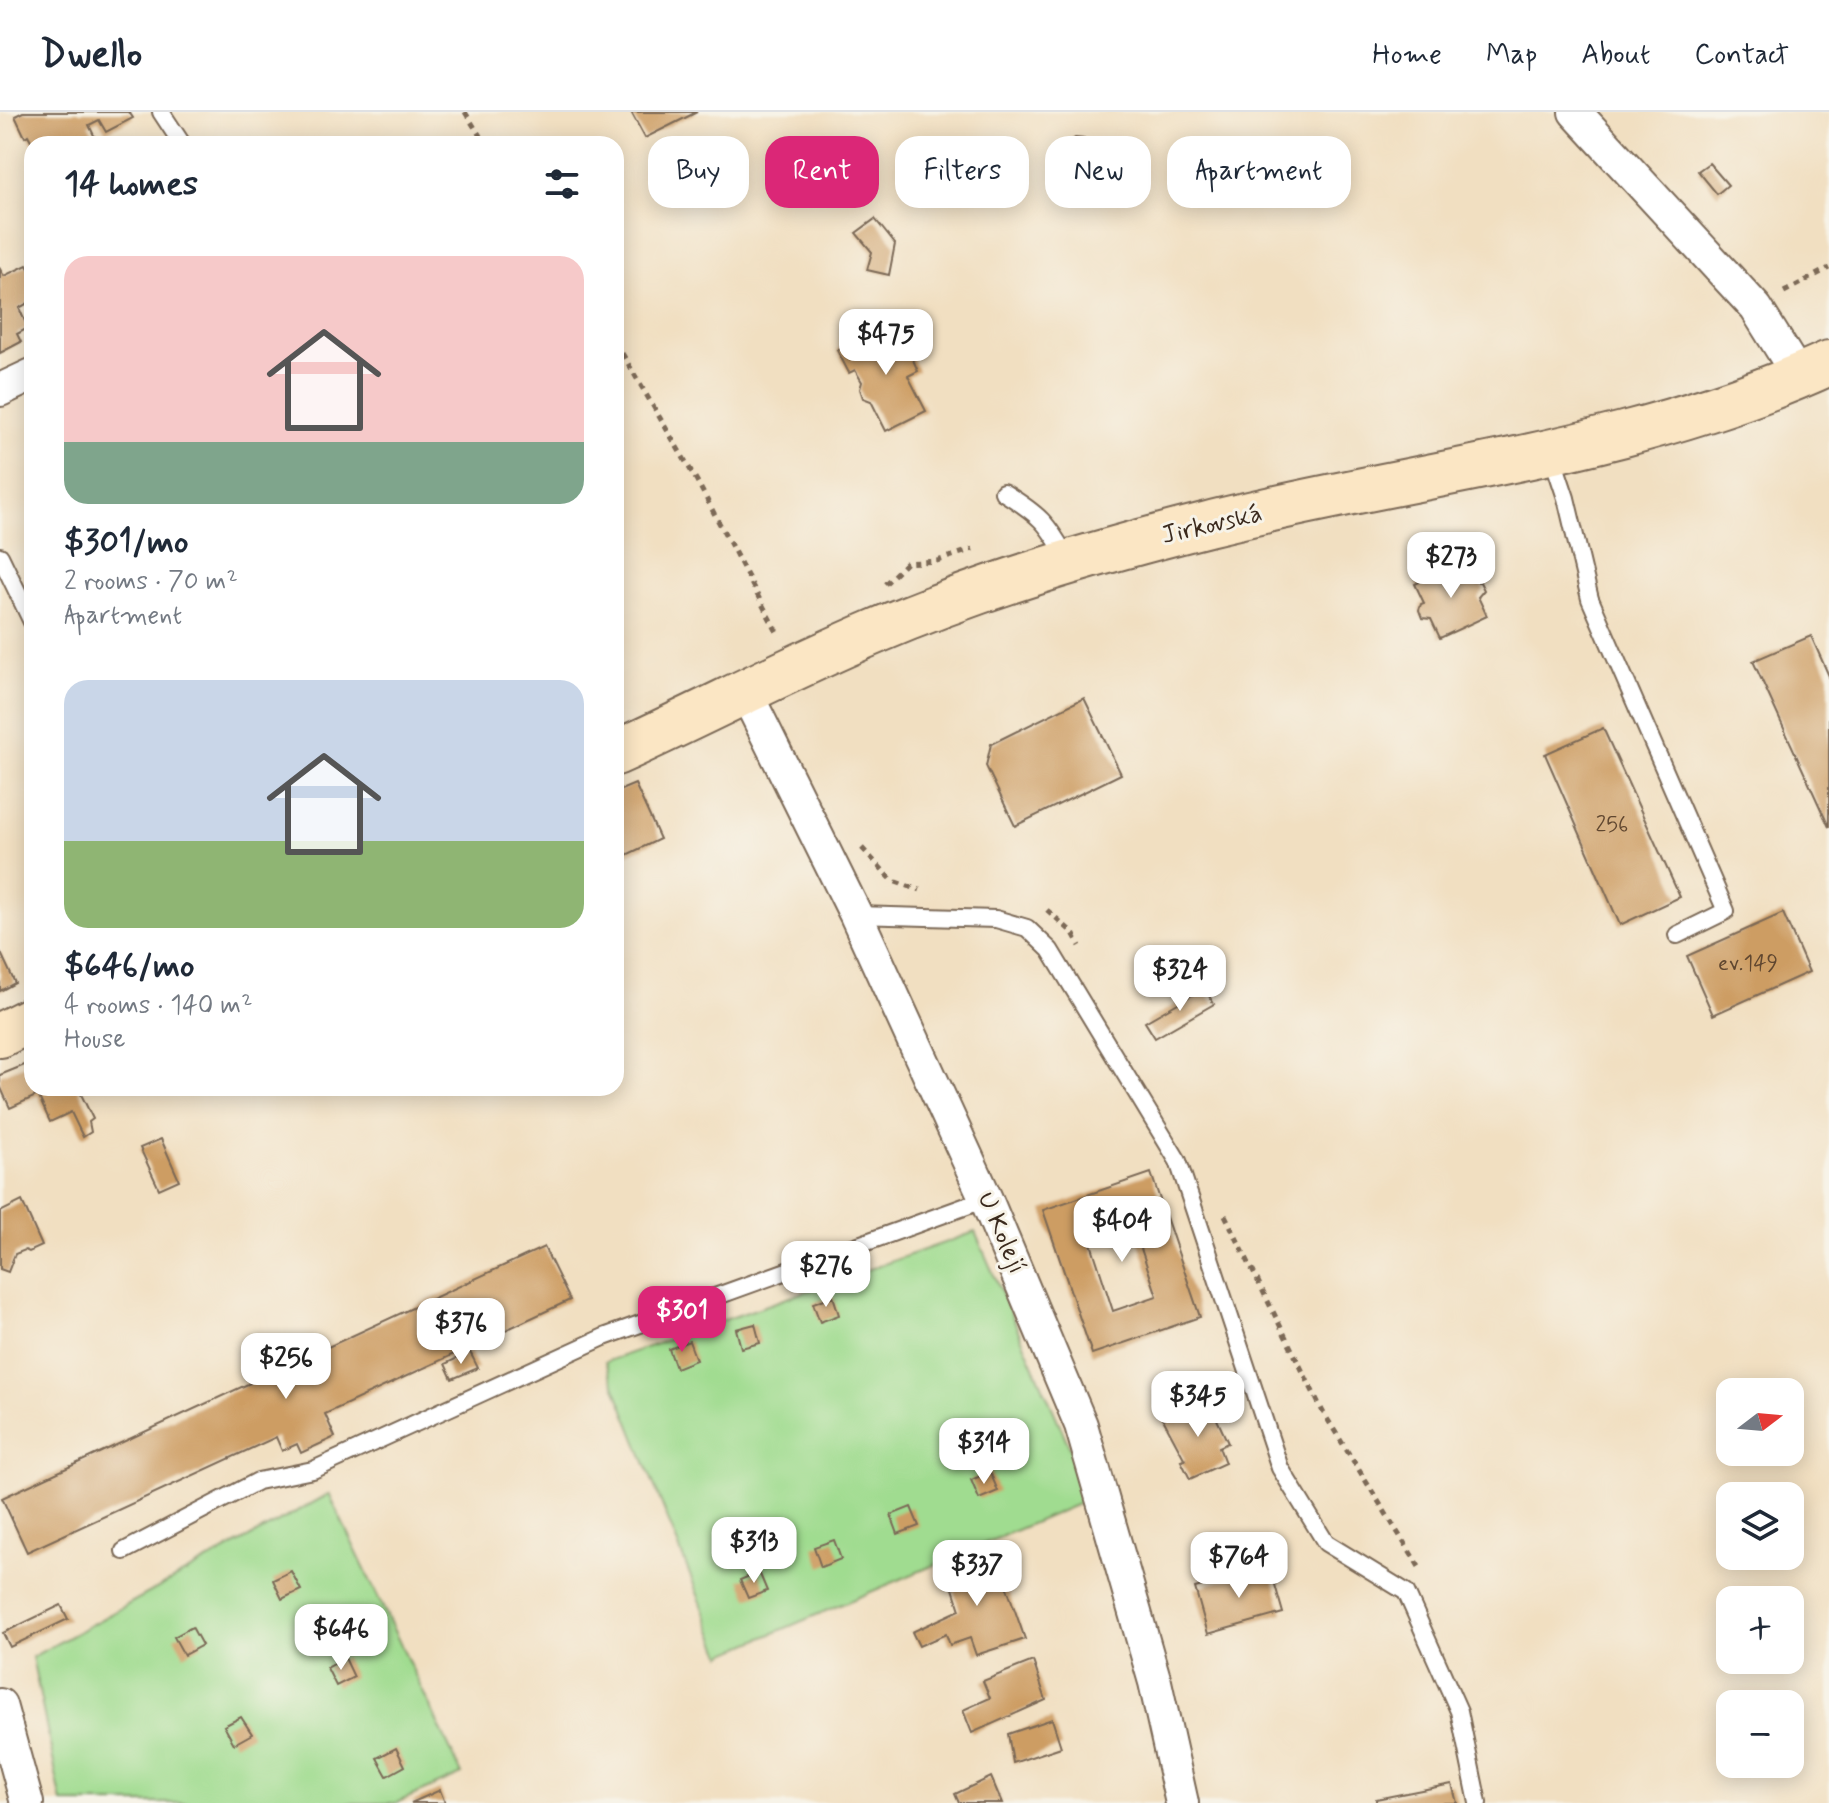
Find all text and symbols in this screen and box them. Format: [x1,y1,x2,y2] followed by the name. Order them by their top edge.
[40,31,142,80] text: Dwello
[1372,37,1442,74] text: Home
[1486,37,1537,74] text: Map
[1581,37,1650,74] text: About
[1694,37,1789,74] text: Contact
[648,136,749,208] chip: Buy
[765,136,879,208] chip: Rent
[895,136,1029,208] chip: Filters
[1045,136,1151,208] chip: New
[1167,136,1351,208] chip: Apartment
[64,162,198,207] text: 14 homes
[540,162,584,206] icon: filters
[252,308,396,452] icon: home
[839,309,933,377] pin: $475
[857,318,915,352] text: $475
[1158,497,1266,553] street label: Jirkovská
[64,520,188,565] text: $301/mo
[1404,532,1498,600] pin: $273
[1425,541,1477,575] text: $273
[64,565,238,599] text: 2 rooms · 70 m²
[64,599,182,633] text: Apartment
[252,732,396,876] icon: home
[1596,811,1628,839] house number: 256
[64,944,195,989] text: $646/mo
[1133,945,1227,1013] pin: $324
[1718,950,1778,978] house number: ev.149
[1152,954,1208,988] text: $324
[64,989,253,1023] text: 4 rooms · 140 m²
[64,1023,125,1057] text: House
[969,1187,1033,1279] street label: U Kolejí
[1075,1196,1169,1264] pin: $404
[1092,1205,1152,1239] text: $404
[779,1241,873,1309] pin: $276
[799,1250,853,1284] text: $276
[635,1286,729,1354] pin: $301
[656,1295,708,1329] text: $301
[414,1298,508,1366] pin: $376
[435,1307,487,1341] text: $376
[239,1333,333,1401] pin: $256
[259,1342,313,1376] text: $256
[1151,1371,1245,1439] pin: $345
[1716,1378,1804,1466] north arrow
[1716,1378,1804,1778] map controls
[1169,1380,1227,1414] text: $345
[937,1418,1031,1486] pin: $314
[957,1427,1011,1461] text: $314
[1716,1482,1804,1570] button: layers
[707,1517,801,1585] pin: $313
[730,1526,778,1560] text: $313
[1192,1532,1286,1600] pin: $764
[930,1540,1024,1608] pin: $337
[1209,1541,1269,1575] text: $764
[951,1549,1003,1583] text: $337
[1716,1586,1804,1674] button: +
[294,1604,388,1672] pin: $646
[313,1613,369,1647] text: $646
[1716,1690,1804,1778] button: −

